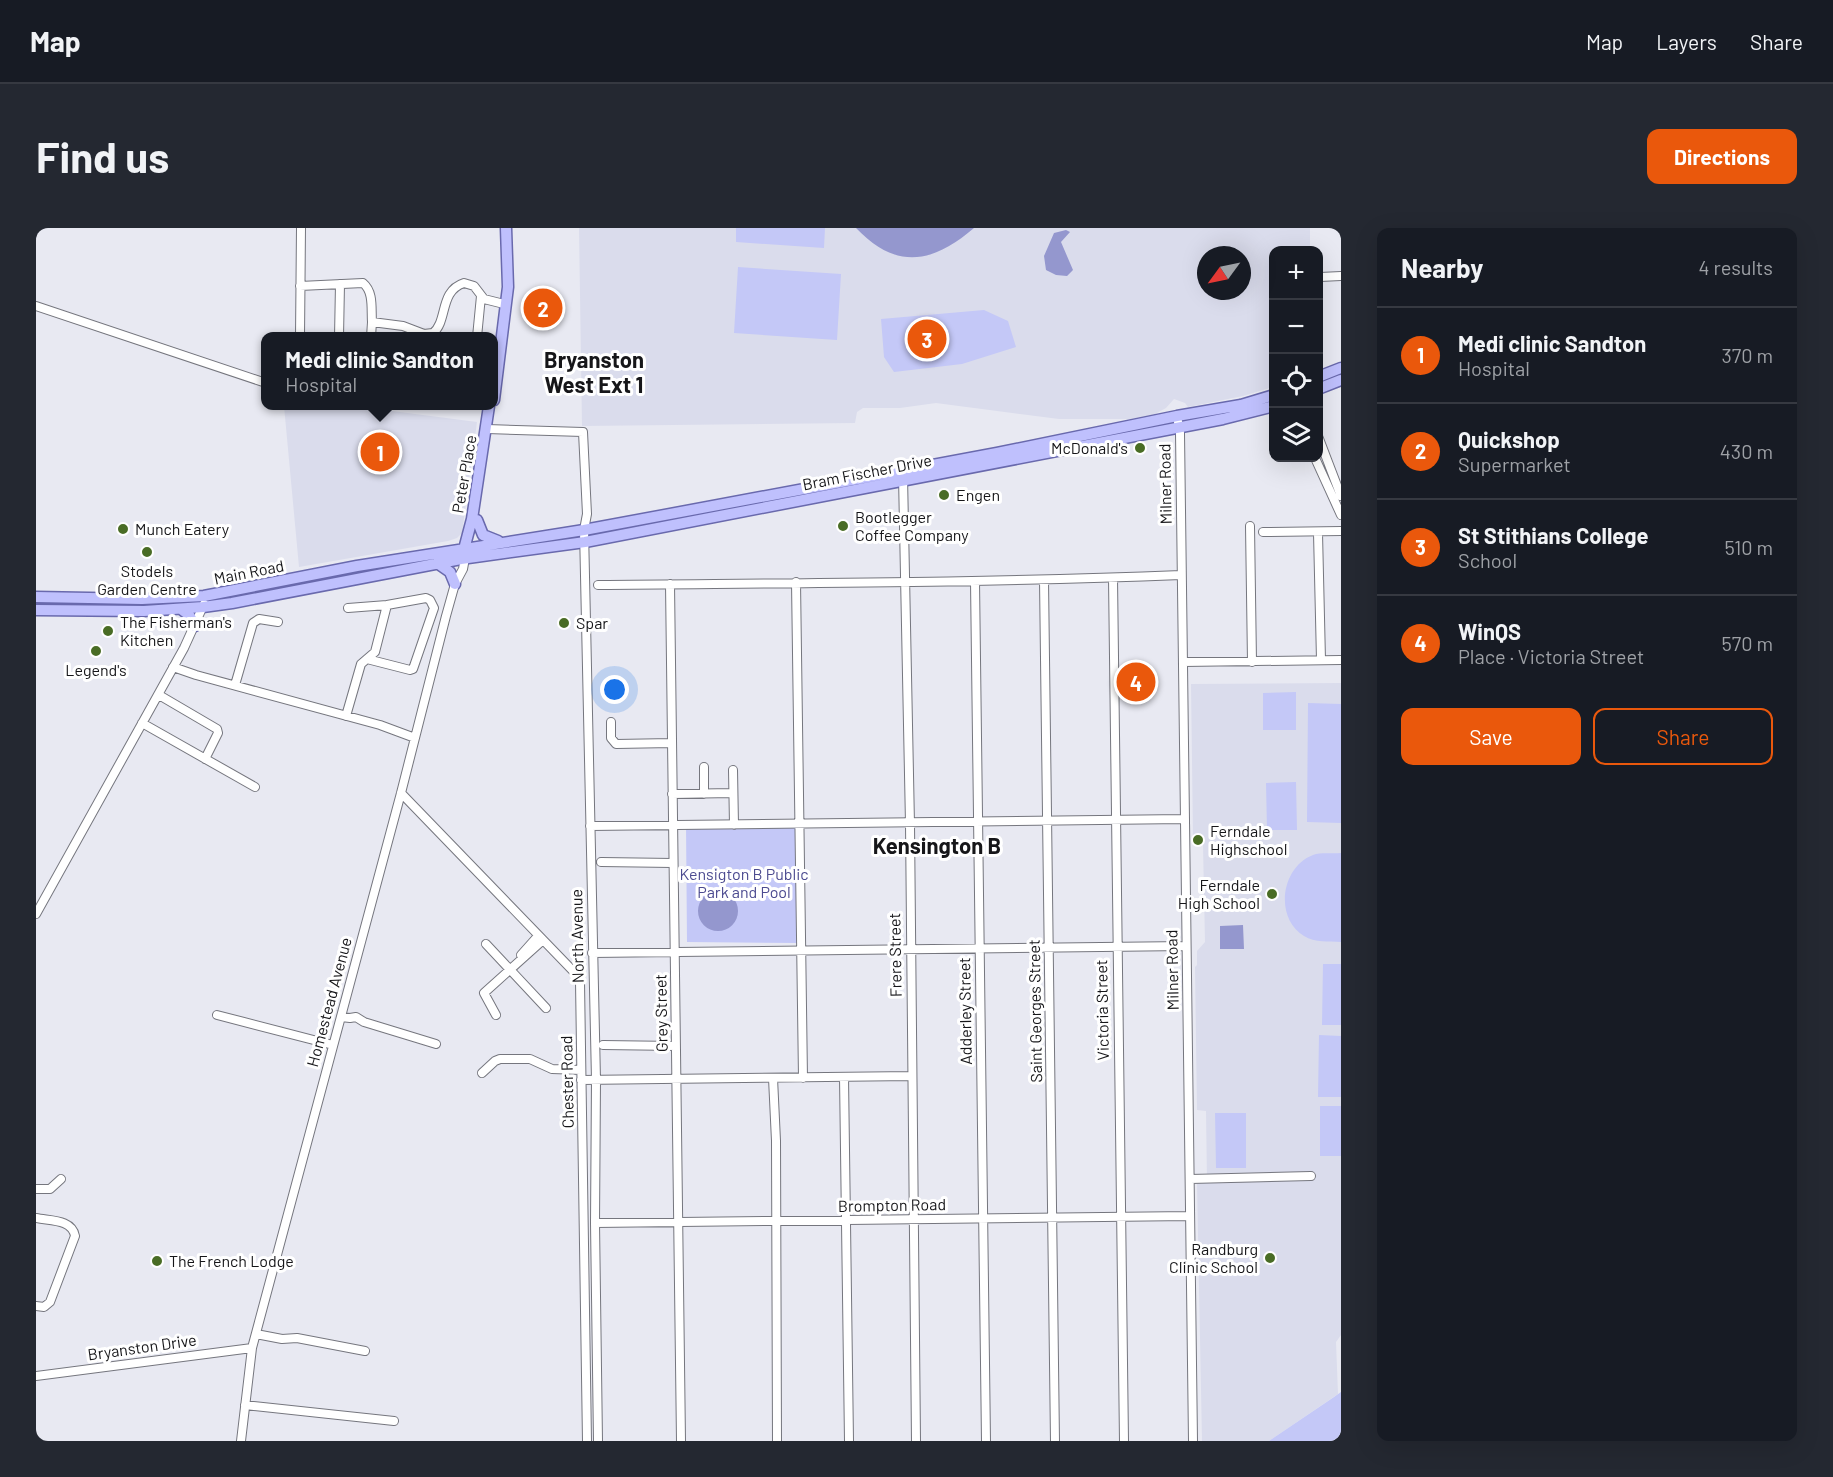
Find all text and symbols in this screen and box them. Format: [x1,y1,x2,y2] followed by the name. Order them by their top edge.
[30,24,81,58] text: Map
[1586,29,1623,54] text: Map
[1656,29,1717,54] text: Layers
[1750,29,1803,54] text: Share
[1647,129,1797,184] button: Directions
[36,131,169,181] text: Find us
[1197,246,1251,300] north arrow
[1269,246,1323,462] map controls
[1269,246,1323,300] button: +
[1401,252,1483,283] text: Nearby
[1698,255,1773,279] text: 4 results
[524,286,562,331] pin: 2
[1269,300,1323,354] button: −
[908,316,946,362] pin: 3
[1458,330,1646,356] text: Medi clinic Sandton
[261,332,498,410] popup
[1417,343,1424,367] text: 1
[1721,343,1773,367] text: 370 m
[285,346,474,372] text: Medi clinic Sandton
[544,346,644,397] district label: Bryanston West Ext 1
[1269,354,1323,408] button: locate
[1458,356,1530,380] text: Hospital
[285,372,357,396] text: Hospital
[1269,408,1323,462] button: layers
[1458,426,1560,452] text: Quickshop
[360,430,400,474] pin: 1
[447,433,480,514] street label: Peter Place
[1051,438,1128,457] place label: McDonald's
[1415,439,1426,463] text: 2
[1720,439,1773,463] text: 430 m
[1133,441,1147,455] marker: McDonald's
[1154,444,1175,524] street label: Milner Road
[801,450,933,493] street label: Bram Fischer Drive
[1458,452,1571,476] text: Supermarket
[956,485,1000,504] place label: Engen
[937,488,951,502] marker: Engen
[855,507,969,544] place label: Bootlegger Coffee Company
[135,519,230,538] place label: Munch Eatery
[836,519,850,533] marker: Bootlegger Coffee Company
[116,522,130,536] marker: Munch Eatery
[1458,522,1649,548] text: St Stithians College
[1415,535,1426,559] text: 3
[1724,535,1773,559] text: 510 m
[140,545,154,559] marker: Stodels Garden Centre
[1458,548,1517,572] text: School
[212,555,286,588] street label: Main Road
[97,561,197,598] place label: Stodels Garden Centre
[120,612,232,649] place label: The Fisherman's Kitchen
[576,613,608,632] place label: Spar
[557,616,571,630] marker: Spar
[1458,618,1521,644] text: WinQS
[101,624,115,638] marker: The Fisherman's Kitchen
[1414,631,1427,655] text: 4
[1721,631,1773,655] text: 570 m
[89,644,103,658] marker: Legend's
[1458,644,1644,668] text: Place · Victoria Street
[65,660,127,679] place label: Legend's
[1116,660,1156,704] pin: 4
[600,675,629,704] your location
[1401,708,1581,765] button: Save
[1593,708,1773,765] button: Share
[1210,821,1287,858] place label: Ferndale Highschool
[873,832,1001,858] district label: Kensington B
[1191,833,1205,847] marker: Ferndale Highschool
[679,864,809,901] park label: Kensigton B Public Park and Pool
[1178,875,1260,912] place label: Ferndale High School
[1265,887,1279,901] marker: Ferndale High School
[566,889,587,983] street label: North Avenue
[884,913,905,997] street label: Frere Street
[1161,930,1182,1010] street label: Milner Road
[302,935,355,1069] street label: Homestead Avenue
[1024,939,1045,1083] street label: Saint Georges Street
[954,957,975,1065] street label: Adderley Street
[1091,959,1112,1061] street label: Victoria Street
[650,974,671,1052] street label: Grey Street
[556,1035,577,1129] street label: Chester Road
[838,1194,946,1215] street label: Brompton Road
[1169,1239,1258,1276] place label: Randburg Clinic School
[169,1251,294,1270] place label: The French Lodge
[1263,1251,1277,1265] marker: Randburg Clinic School
[150,1254,164,1268] marker: The French Lodge
[86,1329,198,1364] street label: Bryanston Drive

